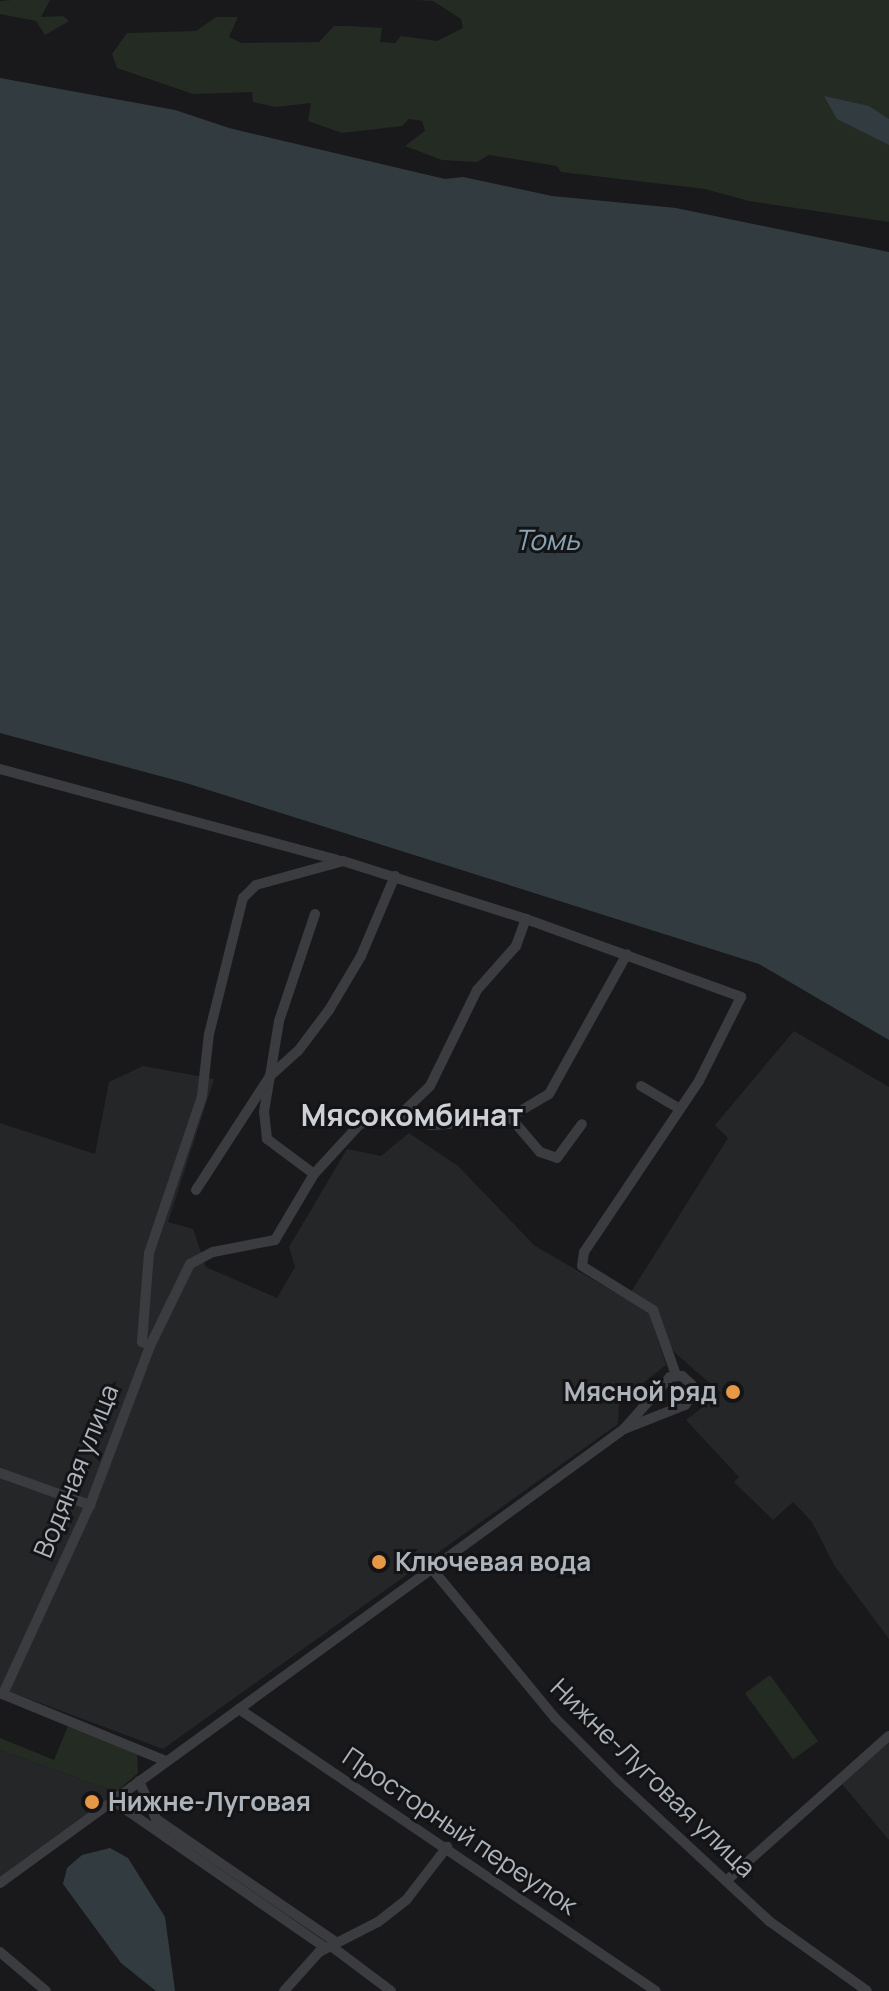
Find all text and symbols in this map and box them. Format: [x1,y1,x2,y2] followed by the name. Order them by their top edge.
[514,522,580,556] water label: Томь
[301,1097,523,1133] district label: Мясокомбинат
[564,1376,717,1408] place label: Мясной ряд
[27,1380,125,1562] street label: Водяная улица
[724,1383,742,1401] marker: Мясной ряд
[395,1546,591,1578] place label: Ключевая вода
[370,1553,388,1571] marker: Ключевая вода
[544,1672,762,1884] street label: Нижне-Луговая улица
[337,1741,583,1921] street label: Просторный переулок
[108,1786,311,1818] place label: Нижне-Луговая
[83,1793,101,1811] marker: Нижне-Луговая

